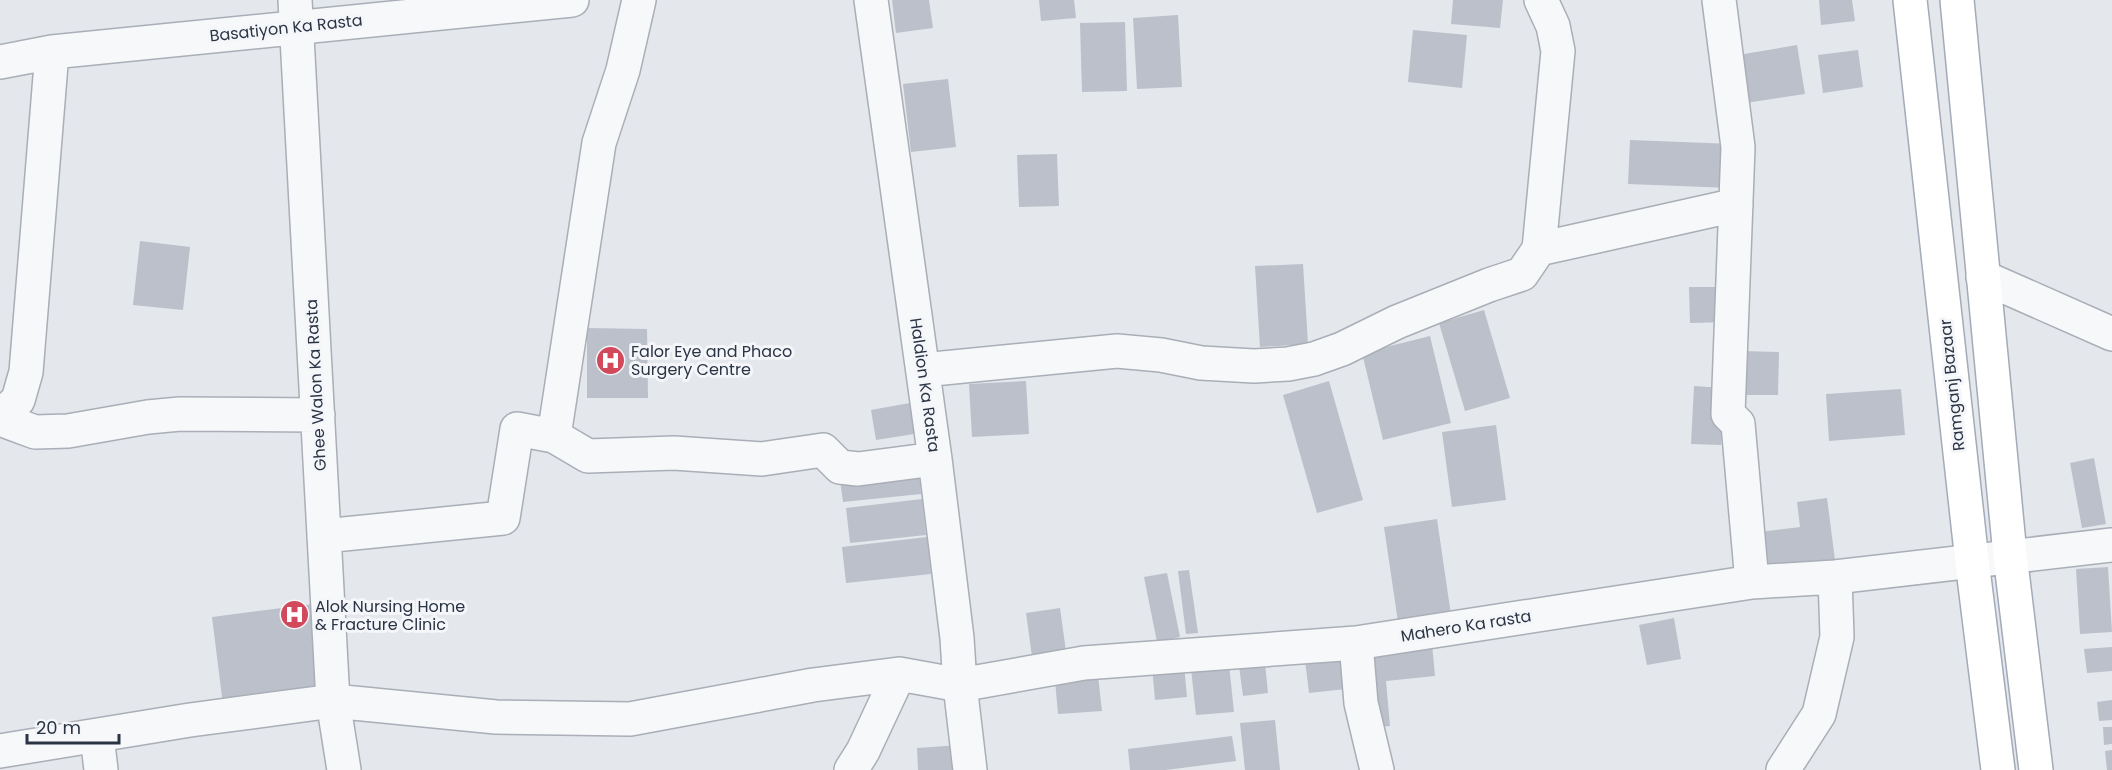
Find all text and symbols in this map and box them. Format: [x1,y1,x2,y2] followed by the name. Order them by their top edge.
[208,9,364,47] street label: Basatiyon Ka Rasta
[300,298,332,472] street label: Ghee Walon Ka Rasta
[904,316,946,454] street label: Haldion Ka Rasta
[1934,318,1970,452] street label: Ramganj Bazaar
[631,340,792,381] place label: Falor Eye and Phaco Surgery Centre
[594,344,626,376] hospital icon: Falor Eye and Phaco Surgery Centre
[315,595,465,636] place label: Alok Nursing Home & Fracture Clinic
[278,599,310,631] hospital icon: Alok Nursing Home & Fracture Clinic
[1399,604,1533,648] street label: Mahero Ka rasta
[27,707,118,745] scale bar
[36,715,81,740] text: 20 m

